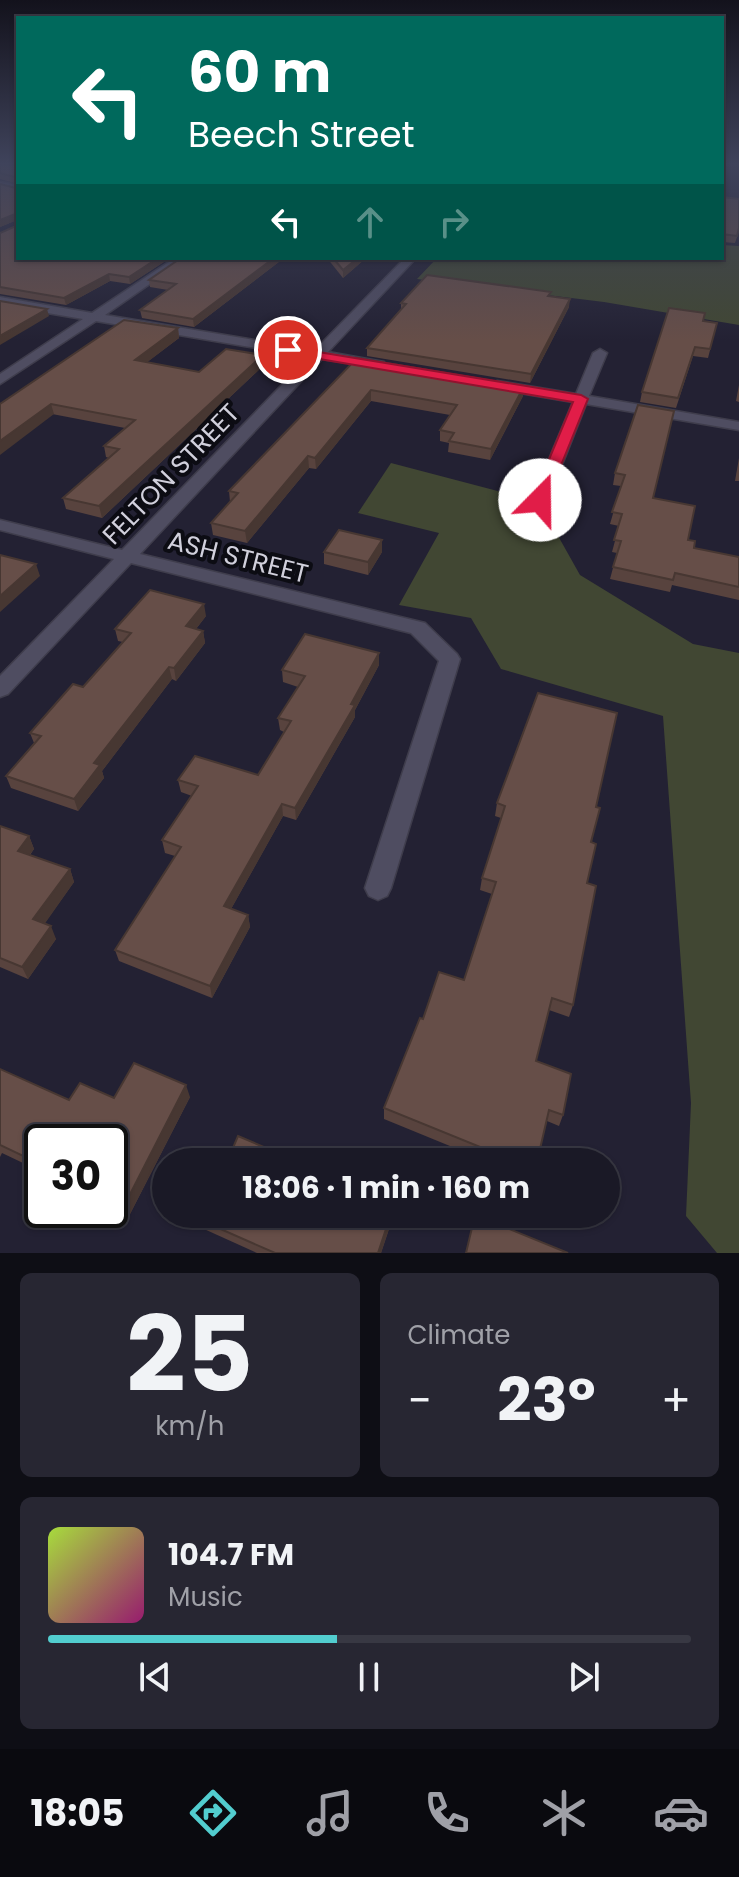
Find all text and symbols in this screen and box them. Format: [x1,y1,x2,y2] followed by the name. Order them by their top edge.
[188,33,331,112] text: 60 m
[56,48,160,152] icon: left
[188,109,415,160] text: Beech Street
[264,200,308,244] icon: left
[348,200,392,244] icon: ahead
[432,200,476,244] icon: right
[254,316,322,384] pin
[266,328,310,372] icon: arrive
[94,396,248,552] street label: FELTON STREET
[498,458,582,542] position arrow
[164,522,312,592] street label: ASH STREET
[24,1124,128,1228] speed limit sign: 30
[242,1166,530,1209] text: 18:06 · 1 min · 160 m
[126,1282,253,1427] text: 25
[408,1317,510,1353] text: Climate
[497,1358,596,1442] text: 23°
[408,1370,432,1431] text: −
[661,1370,691,1431] text: +
[155,1408,224,1444] text: km/h
[168,1533,294,1576] text: 104.7 FM
[168,1579,243,1615] text: Music
[133,1655,177,1699] icon: previous
[347,1655,391,1699] icon: pause
[562,1655,606,1699] icon: next
[185,1785,241,1841] icon: directions
[302,1785,358,1841] icon: music
[419,1785,475,1841] icon: phone
[536,1785,592,1841] icon: climate
[653,1785,709,1841] icon: car
[30,1788,124,1839] text: 18:05

